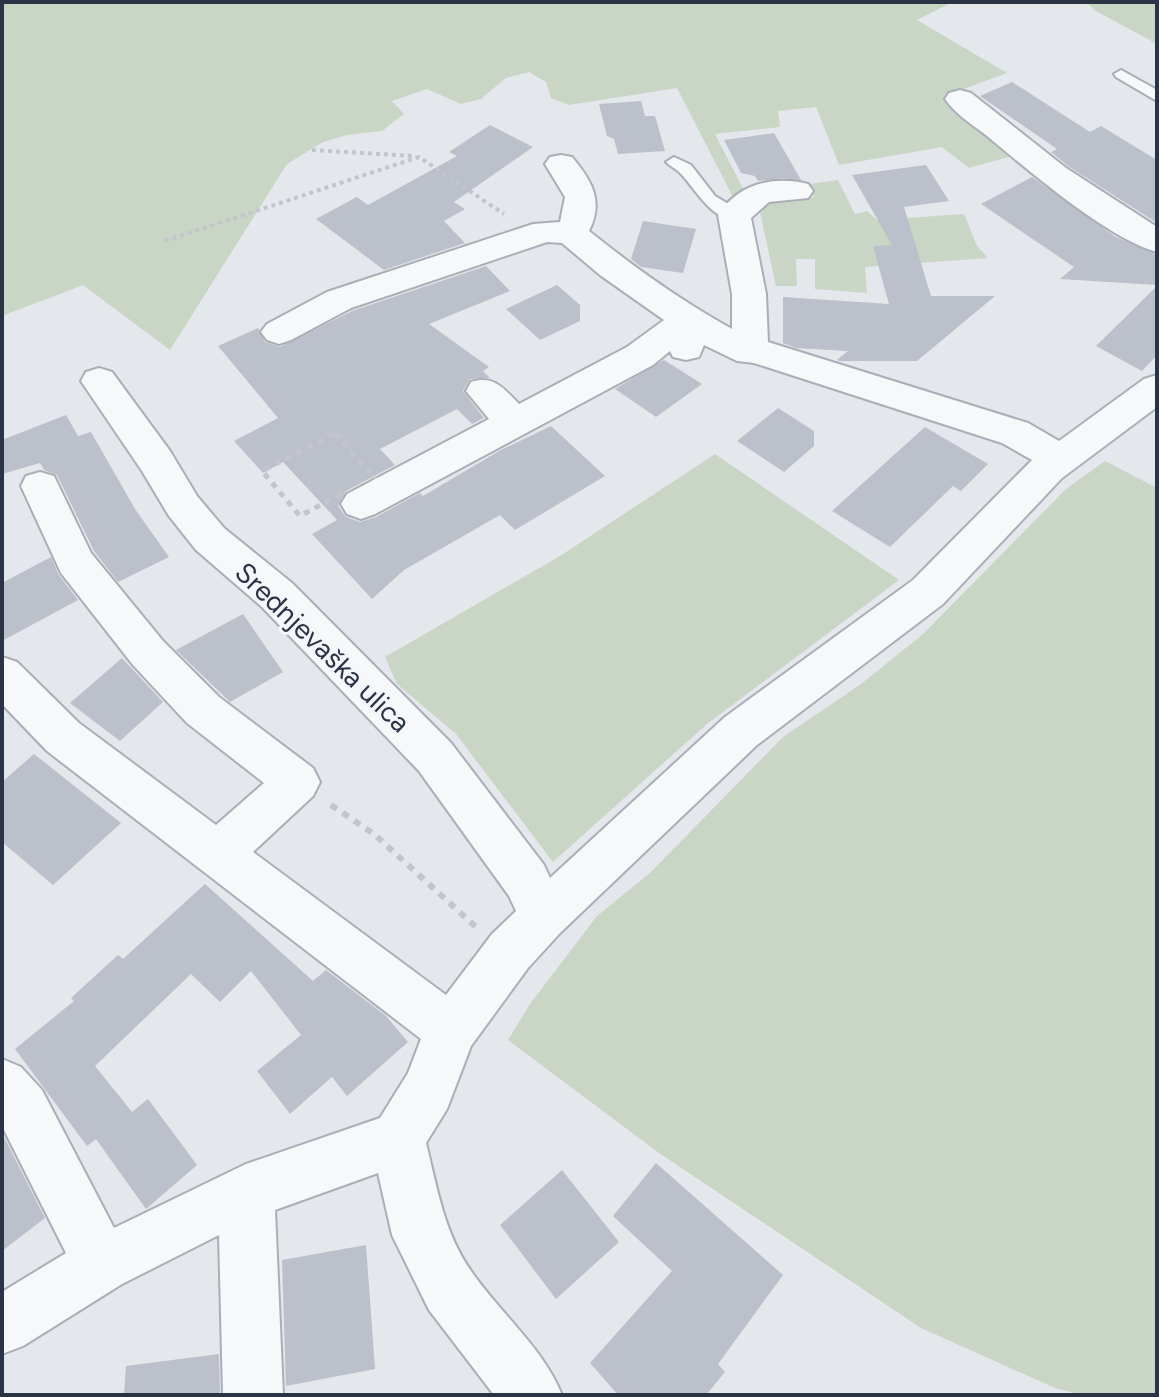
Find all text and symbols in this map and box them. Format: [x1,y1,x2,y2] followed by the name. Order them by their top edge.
[228,555,418,739] street label: Srednjevaška ulica

